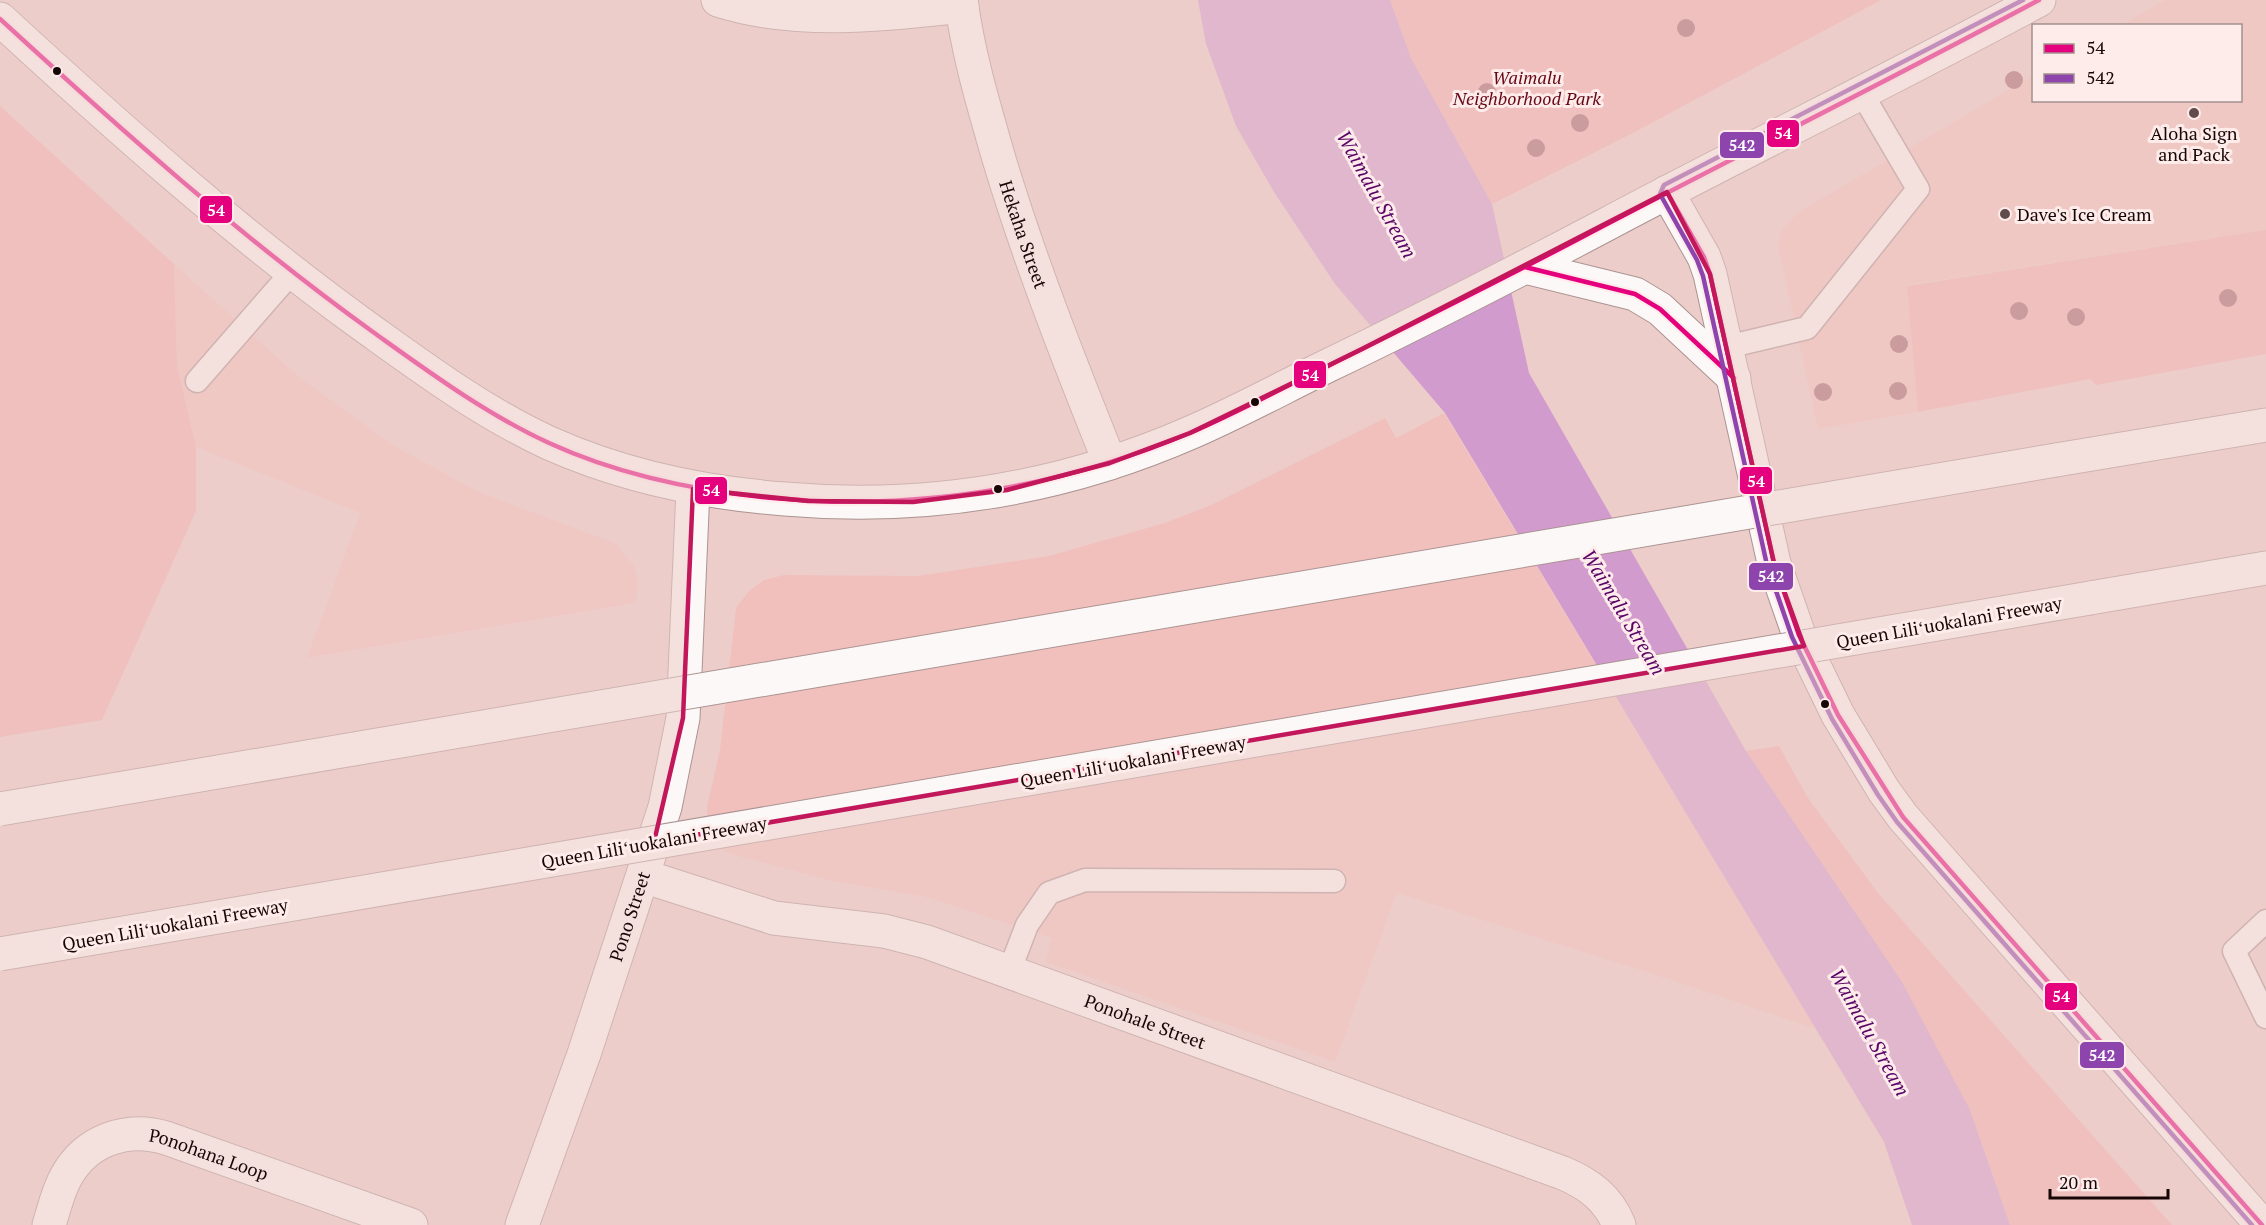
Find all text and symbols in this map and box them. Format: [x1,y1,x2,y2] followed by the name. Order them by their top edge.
[2032,24,2242,102] legend
[2086,35,2106,59] text: 54
[51,65,63,77] unlabelled marker
[1452,65,1601,110] park label: Waimalu Neighborhood Park
[2086,65,2115,89] text: 542
[2187,106,2201,120] marker: Aloha Sign and Pack
[1766,119,1800,148] line badge: 54
[2151,121,2238,166] place label: Aloha Sign and Pack
[1774,122,1792,144] text: 54
[1331,125,1423,263] water label: Waimalu Stream
[1719,131,1765,159] line badge: 542
[1728,134,1756,156] text: 542
[994,177,1053,292] street label: Hekaha Street
[199,195,233,224] line badge: 54
[207,199,225,221] text: 54
[2017,202,2152,226] place label: Dave's Ice Cream
[1998,207,2012,221] marker: Dave's Ice Cream
[1293,360,1327,389] line badge: 54
[1301,364,1319,386] text: 54
[1249,396,1261,408] unlabelled marker
[1739,466,1773,495] line badge: 54
[1747,470,1765,492] text: 54
[694,476,728,505] line badge: 54
[702,479,720,501] text: 54
[992,483,1004,495] unlabelled marker
[1576,544,1672,680] water label: Waimalu Stream
[1748,562,1794,591] line badge: 542
[1757,565,1785,587] text: 542
[1834,590,2065,654] street label: Queen Liliʻuokalani Freeway
[1819,698,1831,710] unlabelled marker
[1018,729,1249,793] street label: Queen Liliʻuokalani Freeway
[539,810,770,874] street label: Queen Liliʻuokalani Freeway
[603,868,655,964] street label: Pono Street
[60,892,291,956] street label: Queen Liliʻuokalani Freeway
[1824,963,1916,1101] water label: Waimalu Stream
[2044,982,2078,1011] line badge: 54
[2052,985,2070,1007] text: 54
[1081,988,1210,1054] street label: Ponohale Street
[2079,1041,2125,1069] line badge: 542
[2088,1044,2116,1066] text: 542
[147,1123,272,1185] street label: Ponohana Loop
[2050,1162,2168,1200] scale bar
[2059,1170,2099,1194] text: 20 m

